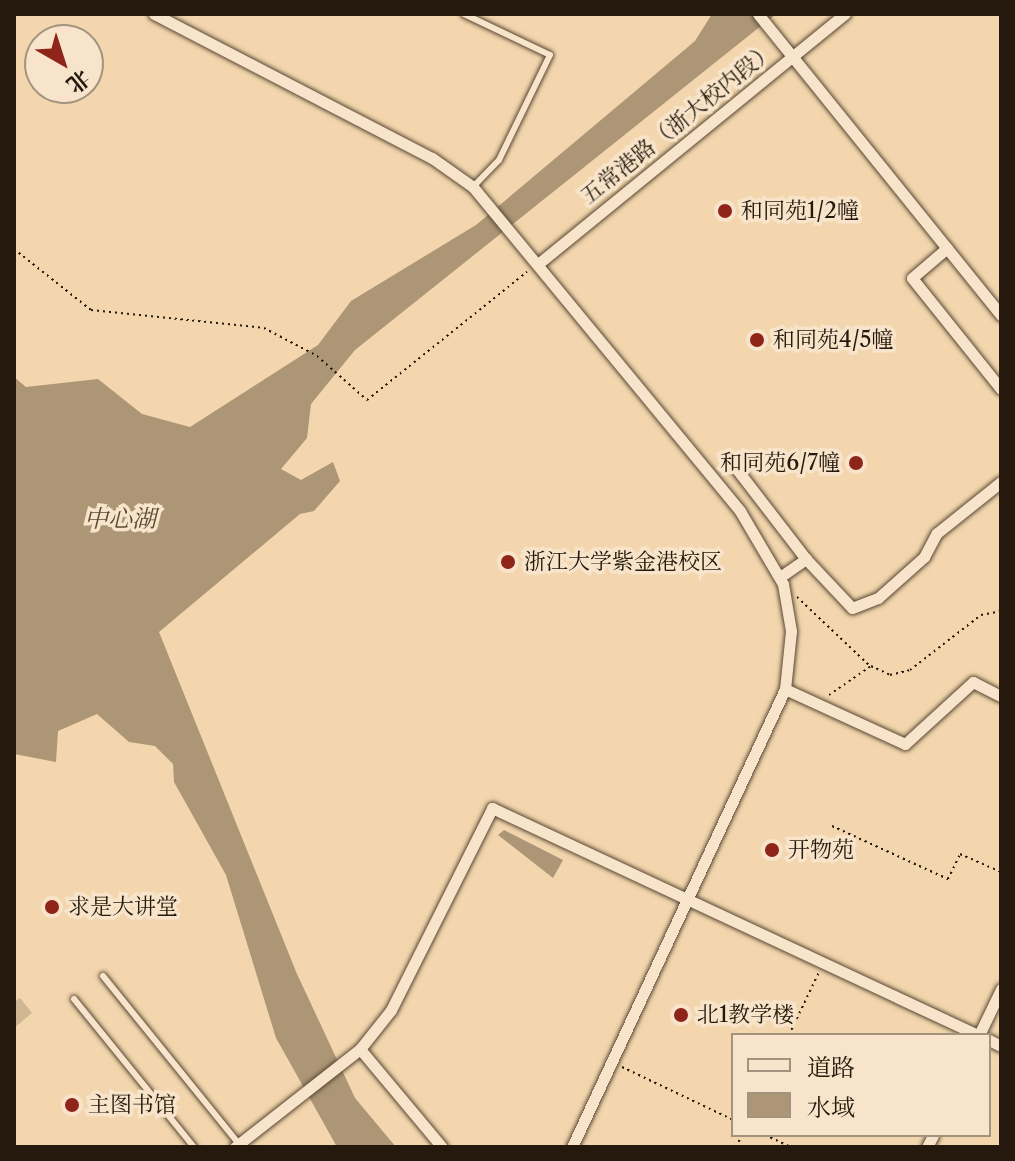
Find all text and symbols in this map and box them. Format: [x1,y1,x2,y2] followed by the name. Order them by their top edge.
[24,24,104,104] north arrow
[576,37,780,209] street label: 五常港路（浙大校内段）
[61,64,95,99] text: 北
[741,198,859,224] place label: 和同苑1/2幢
[716,202,734,220] marker: 和同苑1/2幢
[773,327,893,353] place label: 和同苑4/5幢
[748,331,766,349] marker: 和同苑4/5幢
[720,450,840,476] place label: 和同苑6/7幢
[847,454,865,472] marker: 和同苑6/7幢
[84,505,156,533] water label: 中心湖
[524,549,722,575] place label: 浙江大学紫金港校区
[499,553,517,571] marker: 浙江大学紫金港校区
[788,837,854,863] place label: 开物苑
[763,841,781,859] marker: 开物苑
[68,894,178,920] place label: 求是大讲堂
[43,898,61,916] marker: 求是大讲堂
[697,1002,794,1028] place label: 北1教学楼
[672,1006,690,1024] marker: 北1教学楼
[731,1033,991,1137] legend
[807,1053,855,1082] text: 道路
[88,1092,176,1118] place label: 主图书馆
[807,1093,855,1122] text: 水域
[63,1096,81,1114] marker: 主图书馆

